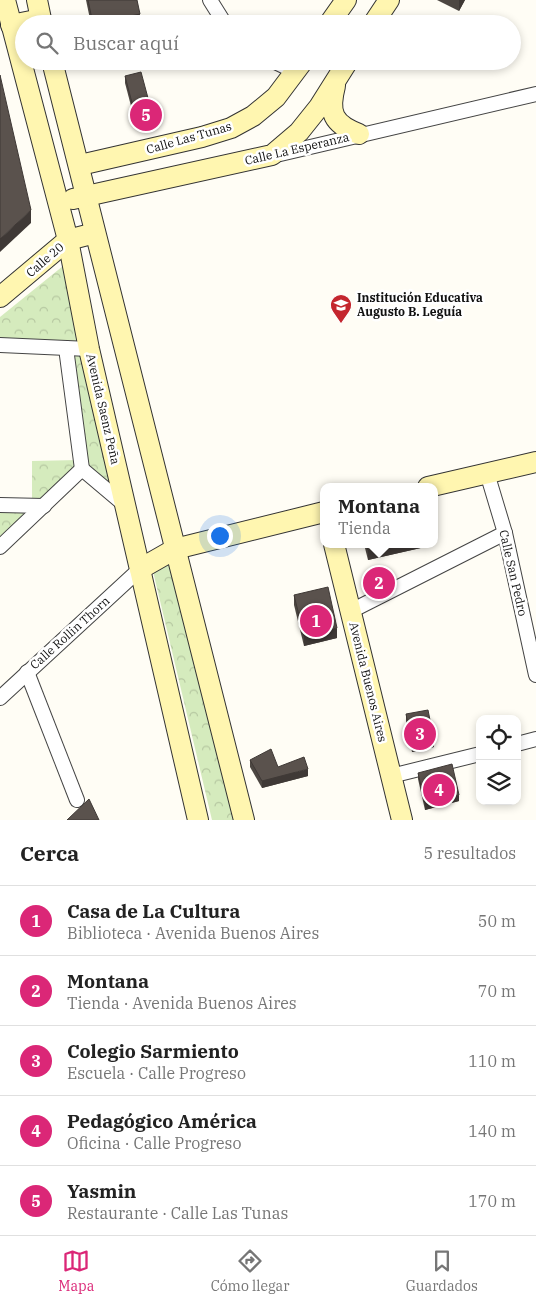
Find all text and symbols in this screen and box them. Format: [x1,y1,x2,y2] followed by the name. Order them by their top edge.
[15,15,521,70] search box
[33,29,61,57] icon: search
[73,31,179,55] text: Buscar aquí
[130,96,162,134] pin: 5
[144,118,233,157] street label: Calle Las Tunas
[243,129,351,168] street label: Calle La Esperanza
[23,239,67,280] street label: Calle 20
[357,290,483,319] place label: Institución Educativa Augusto B. Leguía
[329,293,353,324] school or university icon: Institución Educativa Augusto B. Leguía
[83,352,124,466] street label: Avenida Saenz Peña
[320,483,438,548] popup
[338,494,420,518] text: Montana
[338,518,391,538] text: Tienda
[207,523,233,549] your location
[496,528,531,618] street label: Calle San Pedro
[363,564,395,602] pin: 2
[27,593,113,672] street label: Calle Rollin Thorn
[300,602,332,640] pin: 1
[346,620,391,744] street label: Avenida Buenos Aires
[404,715,436,753] pin: 3
[476,715,521,805] map controls
[476,715,521,760] button: locate
[476,760,521,805] button: layers
[423,771,455,809] pin: 4
[20,839,79,867] text: Cerca
[424,843,516,863] text: 5 resultados
[67,899,240,923] text: Casa de La Cultura
[31,911,41,931] text: 1
[478,911,516,931] text: 50 m
[67,923,319,943] text: Biblioteca · Avenida Buenos Aires
[67,969,149,993] text: Montana
[31,981,41,1001] text: 2
[478,981,516,1001] text: 70 m
[67,993,297,1013] text: Tienda · Avenida Buenos Aires
[67,1039,239,1063] text: Colegio Sarmiento
[31,1051,41,1071] text: 3
[468,1051,516,1071] text: 110 m
[67,1063,246,1083] text: Escuela · Calle Progreso
[67,1109,257,1133] text: Pedagógico América
[31,1121,41,1141] text: 4
[468,1121,516,1141] text: 140 m
[67,1133,241,1153] text: Oficina · Calle Progreso
[67,1179,136,1203] text: Yasmin
[31,1191,41,1211] text: 5
[468,1191,516,1211] text: 170 m
[67,1203,288,1223] text: Restaurante · Calle Las Tunas
[58,1247,94,1295] tab: Mapa
[211,1247,289,1295] tab: Cómo llegar
[406,1247,478,1295] tab: Guardados

